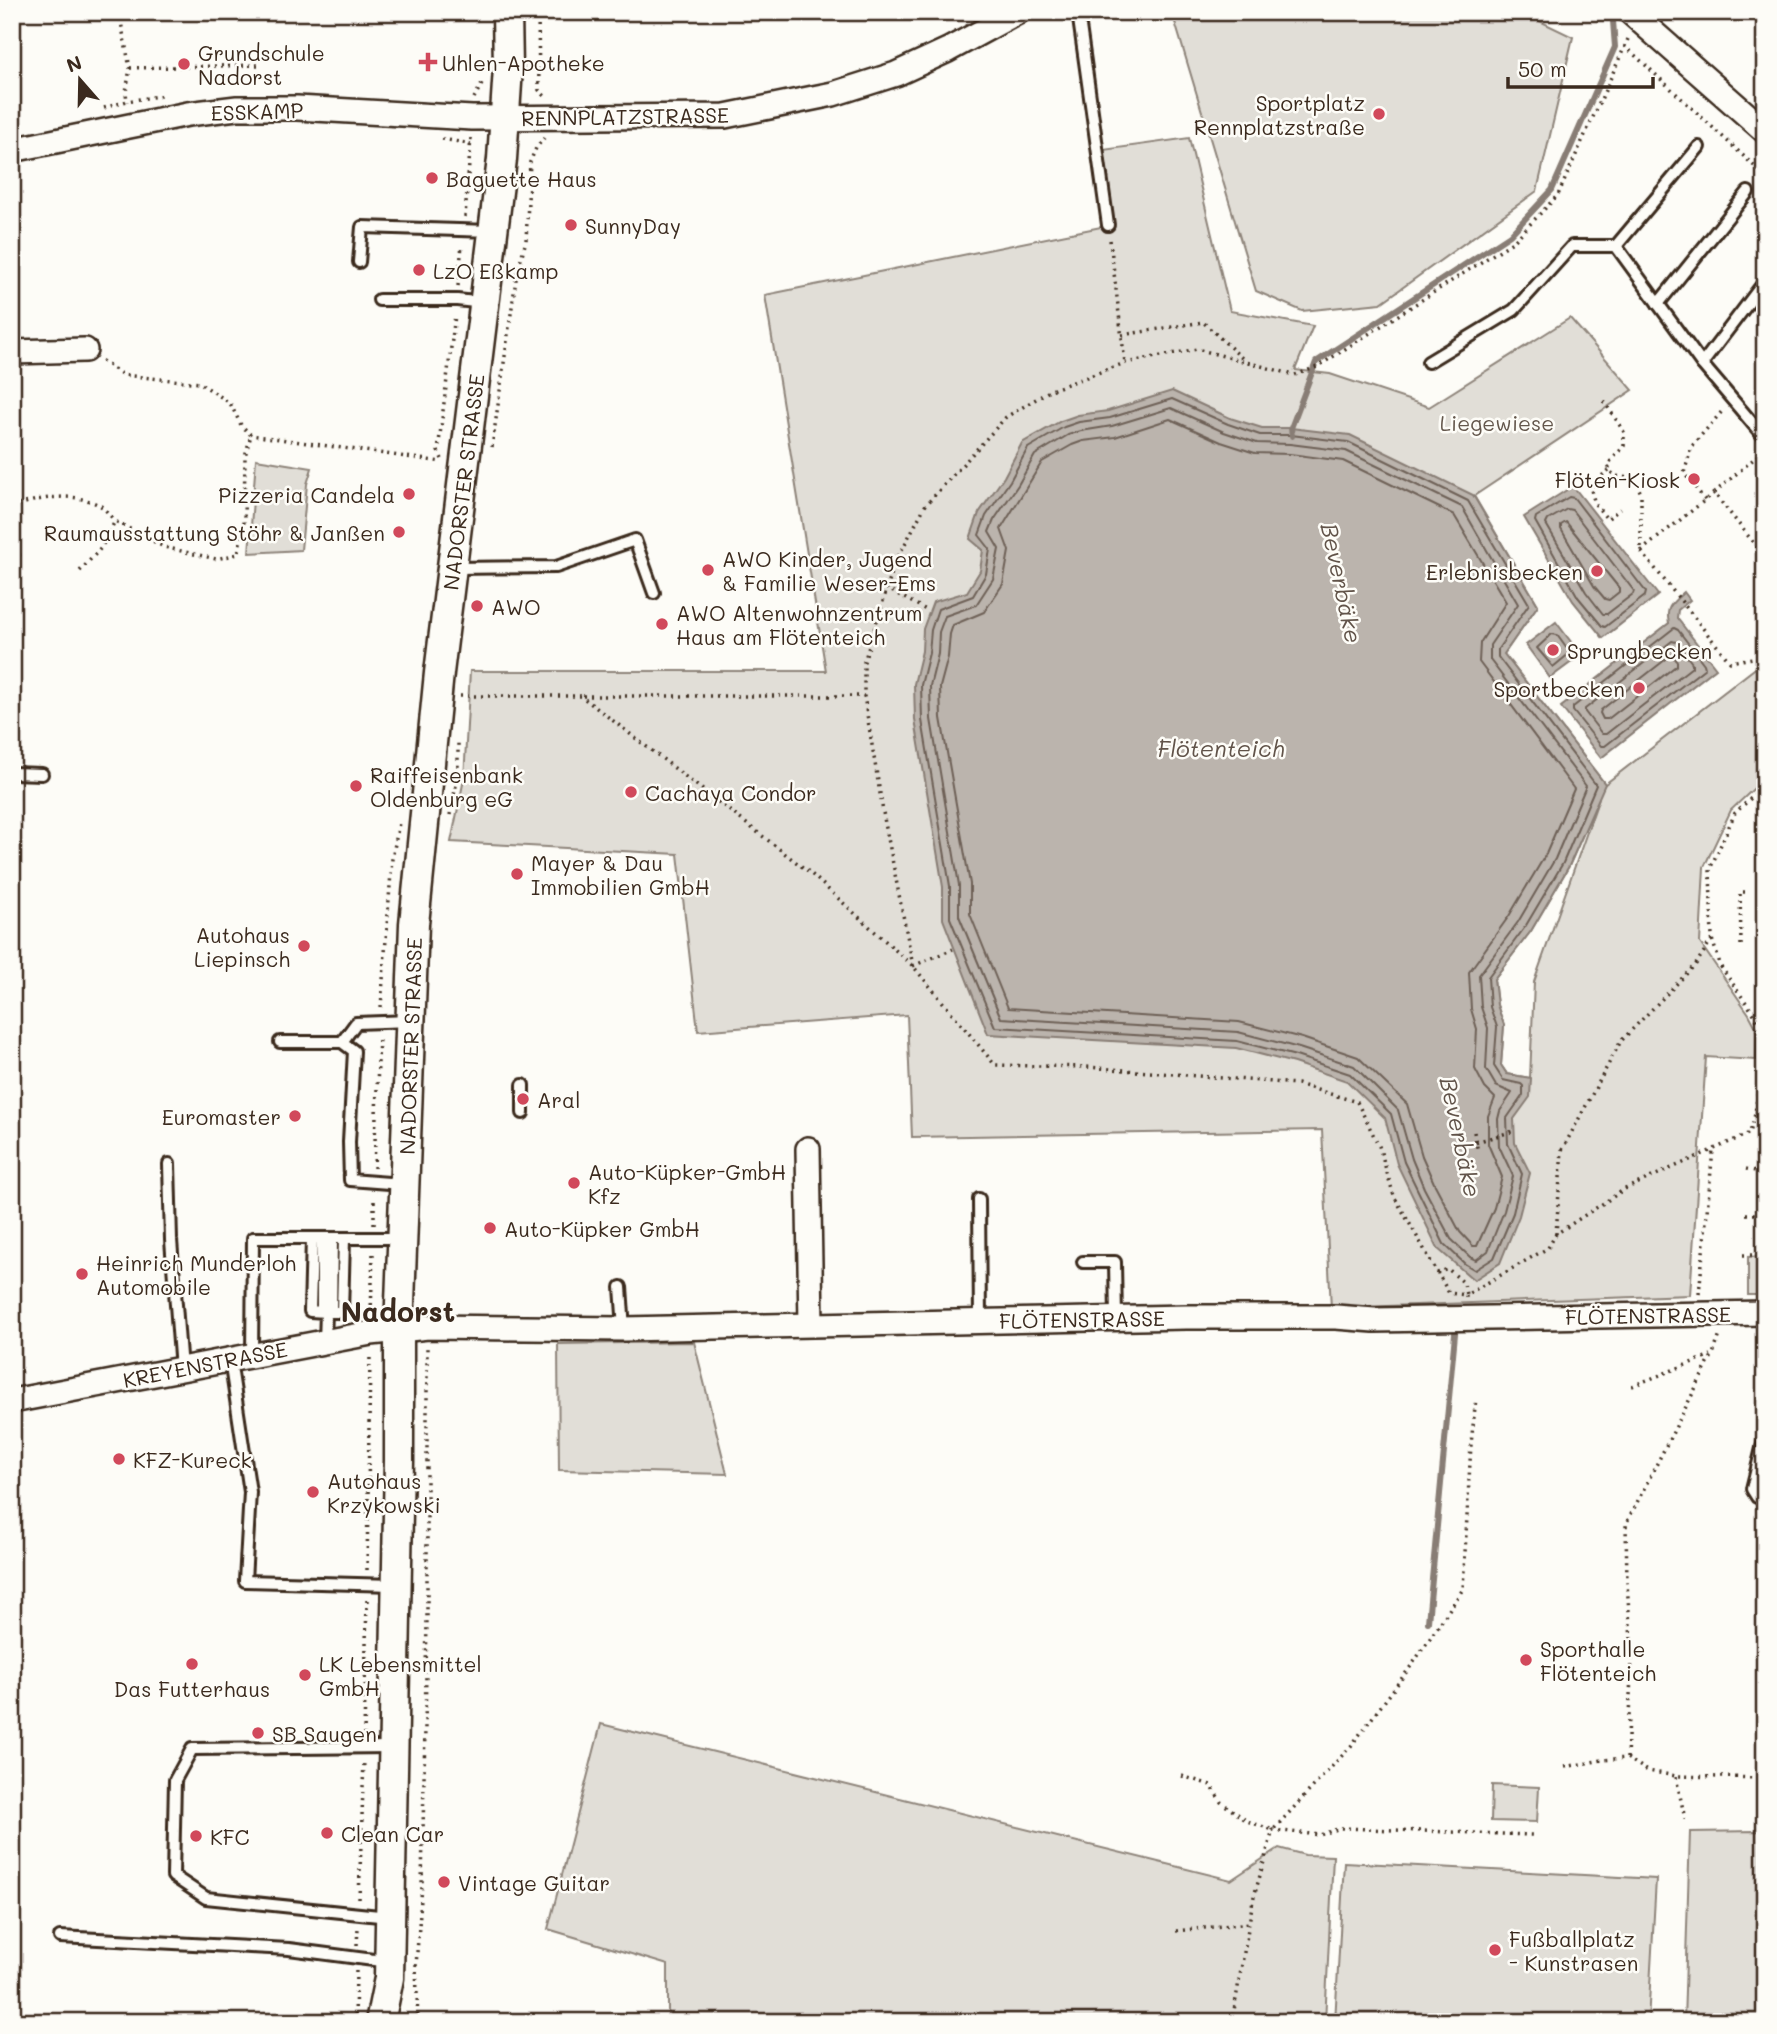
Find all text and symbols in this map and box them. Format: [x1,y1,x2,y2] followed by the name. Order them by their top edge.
[198,39,325,90] place label: Grundschule Nadorst
[46,46,116,116] north arrow
[1508,46,1653,90] scale bar
[63,49,85,78] text: N
[442,49,605,76] place label: Uhlen-Apotheke
[420,54,436,70] marker: Uhlen-Apotheke
[1518,55,1567,82] text: 50 m
[176,56,192,72] marker: Grundschule Nadorst
[1194,89,1365,140] place label: Sportplatz Rennplatzstraße
[210,96,304,126] street label: ESSKAMP
[521,101,729,131] street label: RENNPLATZSTRASSE
[1371,106,1387,122] marker: Sportplatz Rennplatzstraße
[446,165,597,192] place label: Baguette Haus
[424,170,440,186] marker: Baguette Haus
[585,212,681,239] place label: SunnyDay
[563,217,579,233] marker: SunnyDay
[433,257,558,284] place label: LzO Eßkamp
[411,262,427,278] marker: LzO Eßkamp
[436,372,490,592] street label: NADORSTER STRASSE
[1440,409,1554,436] park label: Liegewiese
[1555,466,1680,493] place label: Flöten-Kiosk
[1686,471,1702,487] marker: Flöten-Kiosk
[218,481,395,508] place label: Pizzeria Candela
[401,486,417,502] marker: Pizzeria Candela
[44,519,385,546] place label: Raumausstattung Stöhr & Janßen
[1315,520,1369,646] water label: Beverbäke
[391,524,407,540] marker: Raumausstattung Stöhr & Janßen
[722,545,936,596] place label: AWO Kinder, Jugend & Familie Weser-Ems
[1426,558,1583,585] place label: Erlebnisbecken
[700,562,716,578] marker: AWO Kinder, Jugend & Familie Weser-Ems
[1589,563,1605,579] marker: Erlebnisbecken
[491,593,541,620] place label: AWO
[469,598,485,614] marker: AWO
[676,599,923,650] place label: AWO Altenwohnzentrum Haus am Flötenteich
[654,616,670,632] marker: AWO Altenwohnzentrum Haus am Flötenteich
[1567,637,1712,664] place label: Sprungbecken
[1545,642,1561,658] marker: Sprungbecken
[1493,675,1625,702] place label: Sportbecken
[1631,680,1647,696] marker: Sportbecken
[1157,733,1285,763] water label: Flötenteich
[370,761,523,812] place label: Raiffeisenbank Oldenburg eG
[348,778,364,794] marker: Raiffeisenbank Oldenburg eG
[645,779,817,806] place label: Cachaya Condor
[623,784,639,800] marker: Cachaya Condor
[531,849,710,900] place label: Mayer & Dau Immobilien GmbH
[509,866,525,882] marker: Mayer & Dau Immobilien GmbH
[194,921,290,972] place label: Autohaus Liepinsch
[393,937,427,1155] street label: NADORSTER STRASSE
[296,938,312,954] marker: Autohaus Liepinsch
[1434,1074,1488,1200] water label: Beverbäke
[537,1086,580,1113] place label: Aral
[515,1091,531,1107] marker: Aral
[162,1103,281,1130] place label: Euromaster
[287,1108,303,1124] marker: Euromaster
[588,1158,786,1209] place label: Auto-Küpker-GmbH Kfz
[566,1175,582,1191] marker: Auto-Küpker-GmbH Kfz
[504,1215,700,1242] place label: Auto-Küpker GmbH
[482,1220,498,1236] marker: Auto-Küpker GmbH
[96,1249,296,1300] place label: Heinrich Munderloh Automobile
[74,1266,90,1282] marker: Heinrich Munderloh Automobile
[341,1293,455,1329] district label: Nadorst
[1565,1300,1731,1330] street label: FLÖTENSTRASSE
[999,1304,1165,1334] street label: FLÖTENSTRASSE
[121,1335,289,1393] street label: KREYENSTRASSE
[133,1446,252,1473] place label: KFZ-Kureck
[111,1451,127,1467] marker: KFZ-Kureck
[327,1467,441,1518] place label: Autohaus Krzykowski
[305,1484,321,1500] marker: Autohaus Krzykowski
[1540,1635,1656,1686] place label: Sporthalle Flötenteich
[319,1650,482,1701] place label: LK Lebensmittel GmbH
[1518,1652,1534,1668] marker: Sporthalle Flötenteich
[184,1656,200,1672] marker: Das Futterhaus
[297,1667,313,1683] marker: LK Lebensmittel GmbH
[114,1675,270,1702] place label: Das Futterhaus
[272,1720,377,1747] place label: SB Saugen
[250,1725,266,1741] marker: SB Saugen
[341,1820,444,1847] place label: Clean Car
[210,1823,249,1850] place label: KFC
[319,1825,335,1841] marker: Clean Car
[188,1828,204,1844] marker: KFC
[458,1869,610,1896] place label: Vintage Guitar
[436,1874,452,1890] marker: Vintage Guitar
[1509,1925,1638,1976] place label: Fußballplatz - Kunstrasen
[1487,1942,1503,1958] marker: Fußballplatz - Kunstrasen

